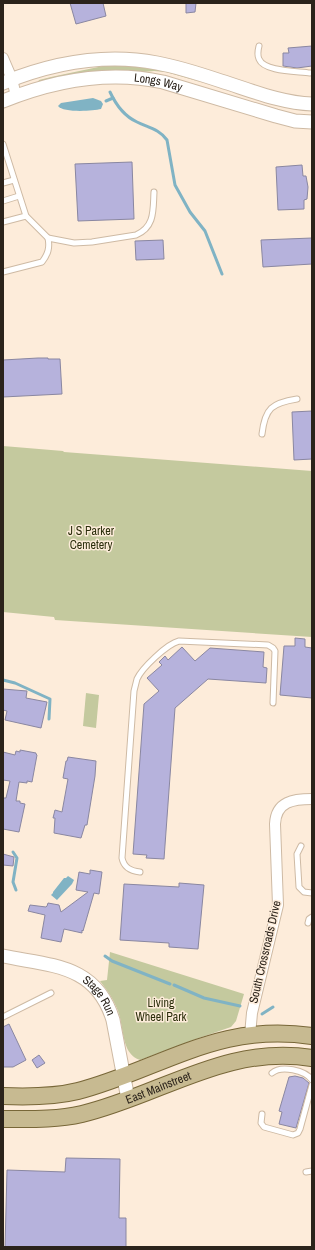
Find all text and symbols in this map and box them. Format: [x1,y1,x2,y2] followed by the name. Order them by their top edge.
[133,70,184,95] street label: Longs Way
[68,523,115,553] park label: J S Parker Cemetery
[245,899,285,1005] street label: South Crossroads Drive
[79,972,119,1018] street label: Stage Run
[136,995,187,1025] park label: Living Wheel Park
[123,1068,193,1108] street label: East Mainstreet

